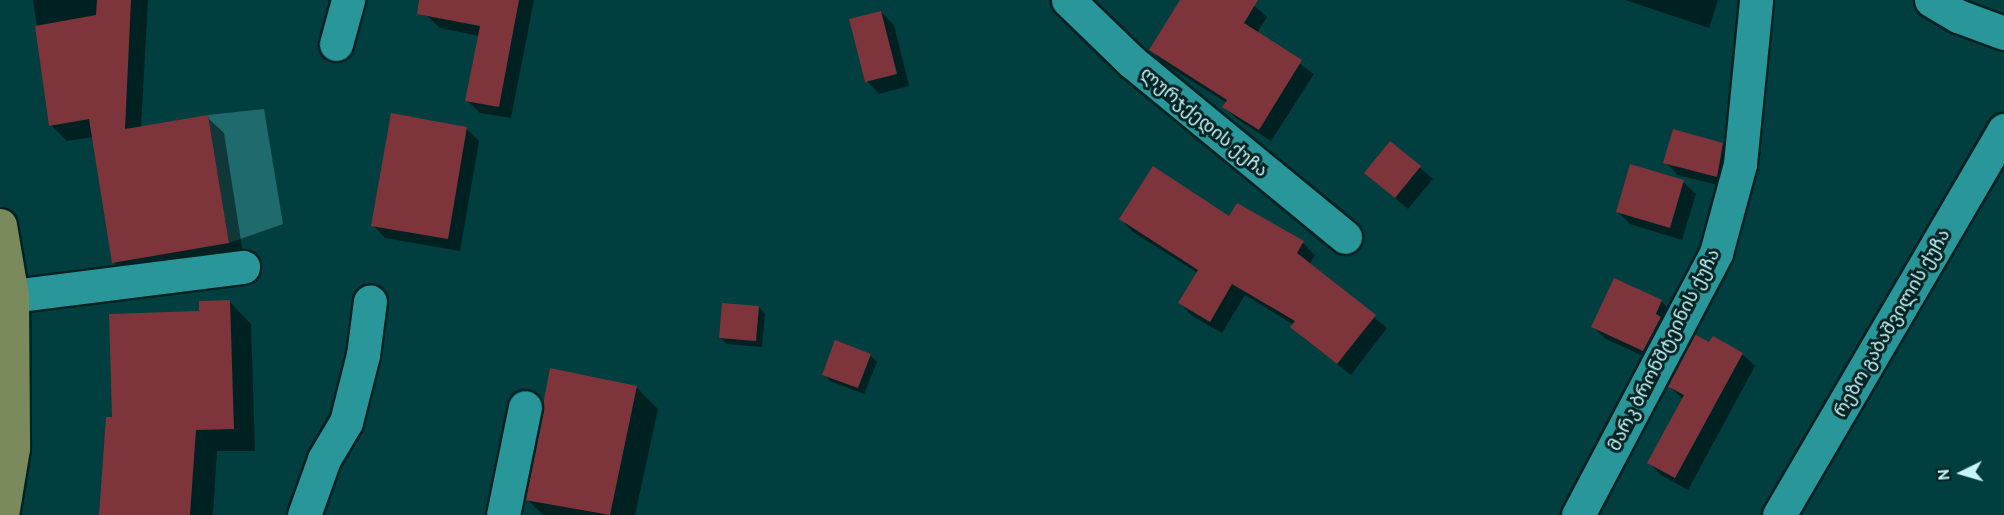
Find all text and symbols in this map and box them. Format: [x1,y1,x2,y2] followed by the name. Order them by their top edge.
[1136,63,1272,181] street label: ლურჯქედის ქუჩა
[1829,225,1955,421] street label: რეზო გაბაშვილის ქუჩა
[1604,245,1724,455] street label: მარკ ბრონშტეინის ქუჩა
[1932,443,1992,503] north arrow
[1934,468,1954,481] text: N

